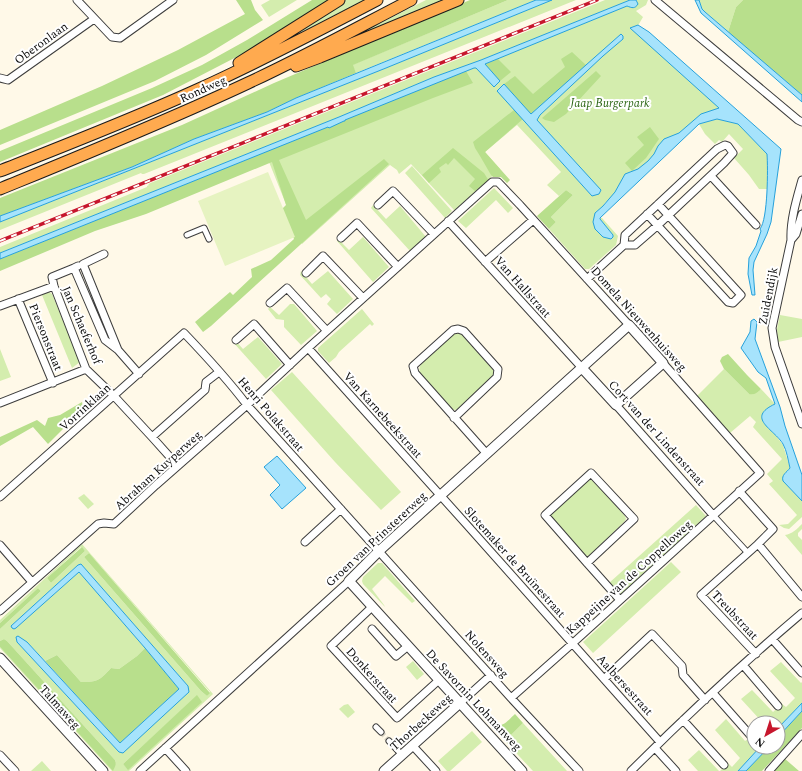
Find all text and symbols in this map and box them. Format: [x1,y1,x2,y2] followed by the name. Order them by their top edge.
[10,17,72,70] street label: Oberonlaan
[177,71,230,108] street label: Rondweg
[569,94,650,113] park label: Jaap Burgerpark
[490,252,555,322] street label: Van Hallstraat
[586,262,691,376] street label: Domela Nieuwenhuisweg
[754,265,783,327] street label: Zuidendijk
[57,283,107,368] street label: Jan Schaeferhof
[23,301,68,374] street label: Piersonstraat
[338,368,427,463] street label: Van Karnebeekstraat
[233,373,309,456] street label: Henri Polakstraat
[604,376,710,491] street label: Cort van der Lindenstraat
[55,379,115,436] street label: Vorrinklaan
[110,426,206,515] street label: Abraham Kuyperweg
[321,487,431,592] street label: Groen van Prinstererweg
[459,502,570,622] street label: Slotemaker de Bruïnestraat
[562,516,697,639] street label: Kappeijne van de Coppelloweg
[707,586,763,645] street label: Treubstraat
[460,626,513,683] street label: Nolensweg
[341,643,402,708] street label: Donkerstraat
[421,645,526,756] street label: De Savornin Lohmanweg
[592,650,657,720] street label: Aalbersestraat
[34,681,85,734] street label: Talmaweg
[386,689,457,756] street label: Thorbeckeweg
[746,715,786,755] north arrow
[751,733,769,752] text: N

